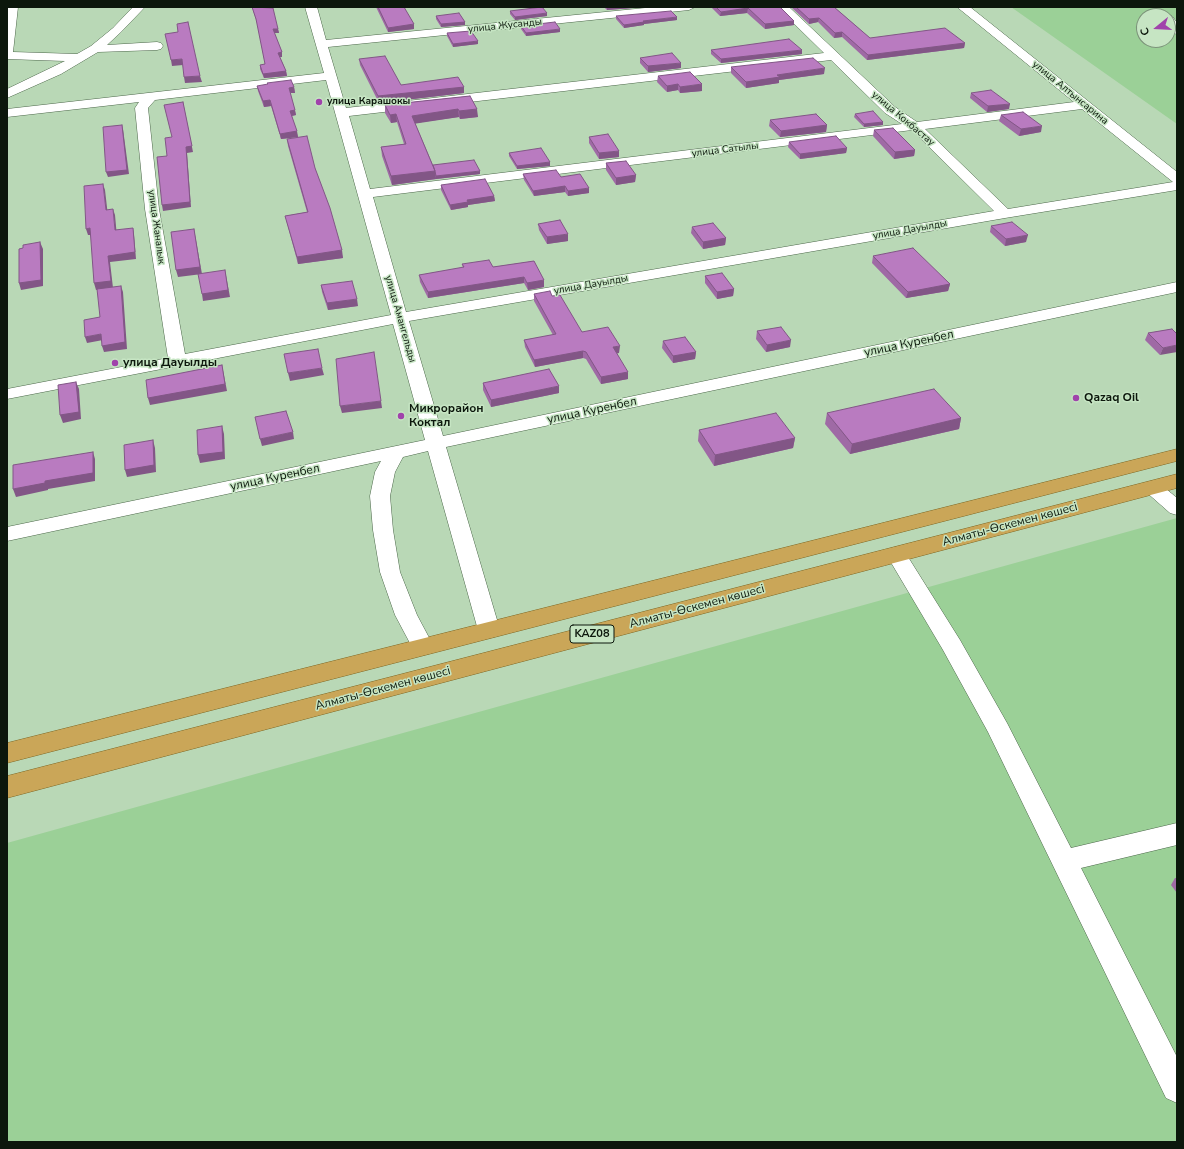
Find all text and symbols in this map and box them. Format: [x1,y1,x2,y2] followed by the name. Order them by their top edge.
[1136,8,1176,48] north arrow
[467,16,543,36] street label: улица Жусанды
[1137,26,1153,37] text: С
[1030,59,1110,127] street label: улица Алтынсарина
[869,89,937,149] street label: улица Кокбастау
[327,96,410,108] place label: улица Карашокы
[314,97,324,107] marker: улица Карашокы
[691,140,759,160] street label: улица Сатылы
[145,189,167,265] street label: улица Жаналык
[872,218,948,242] street label: улица Дауылды
[553,273,629,297] street label: улица Дауылды
[382,274,418,364] street label: улица Амангельды
[863,327,955,361] street label: улица Куренбел
[123,356,217,370] place label: улица Дауылды
[110,358,120,368] marker: улица Дауылды
[1084,391,1139,405] place label: Qazaq Oil
[1071,393,1081,403] marker: Qazaq Oil
[546,394,638,428] street label: улица Куренбел
[409,402,484,430] place label: Микрорайон Коктал
[396,411,406,421] marker: Микрорайон Коктал
[229,461,321,495] street label: улица Куренбел
[941,500,1079,550] street label: Алматы-Өскемен көшесі
[628,582,766,632] street label: Алматы-Өскемен көшесі
[570,625,614,643] road number: KAZ08
[314,664,452,714] street label: Алматы-Өскемен көшесі

